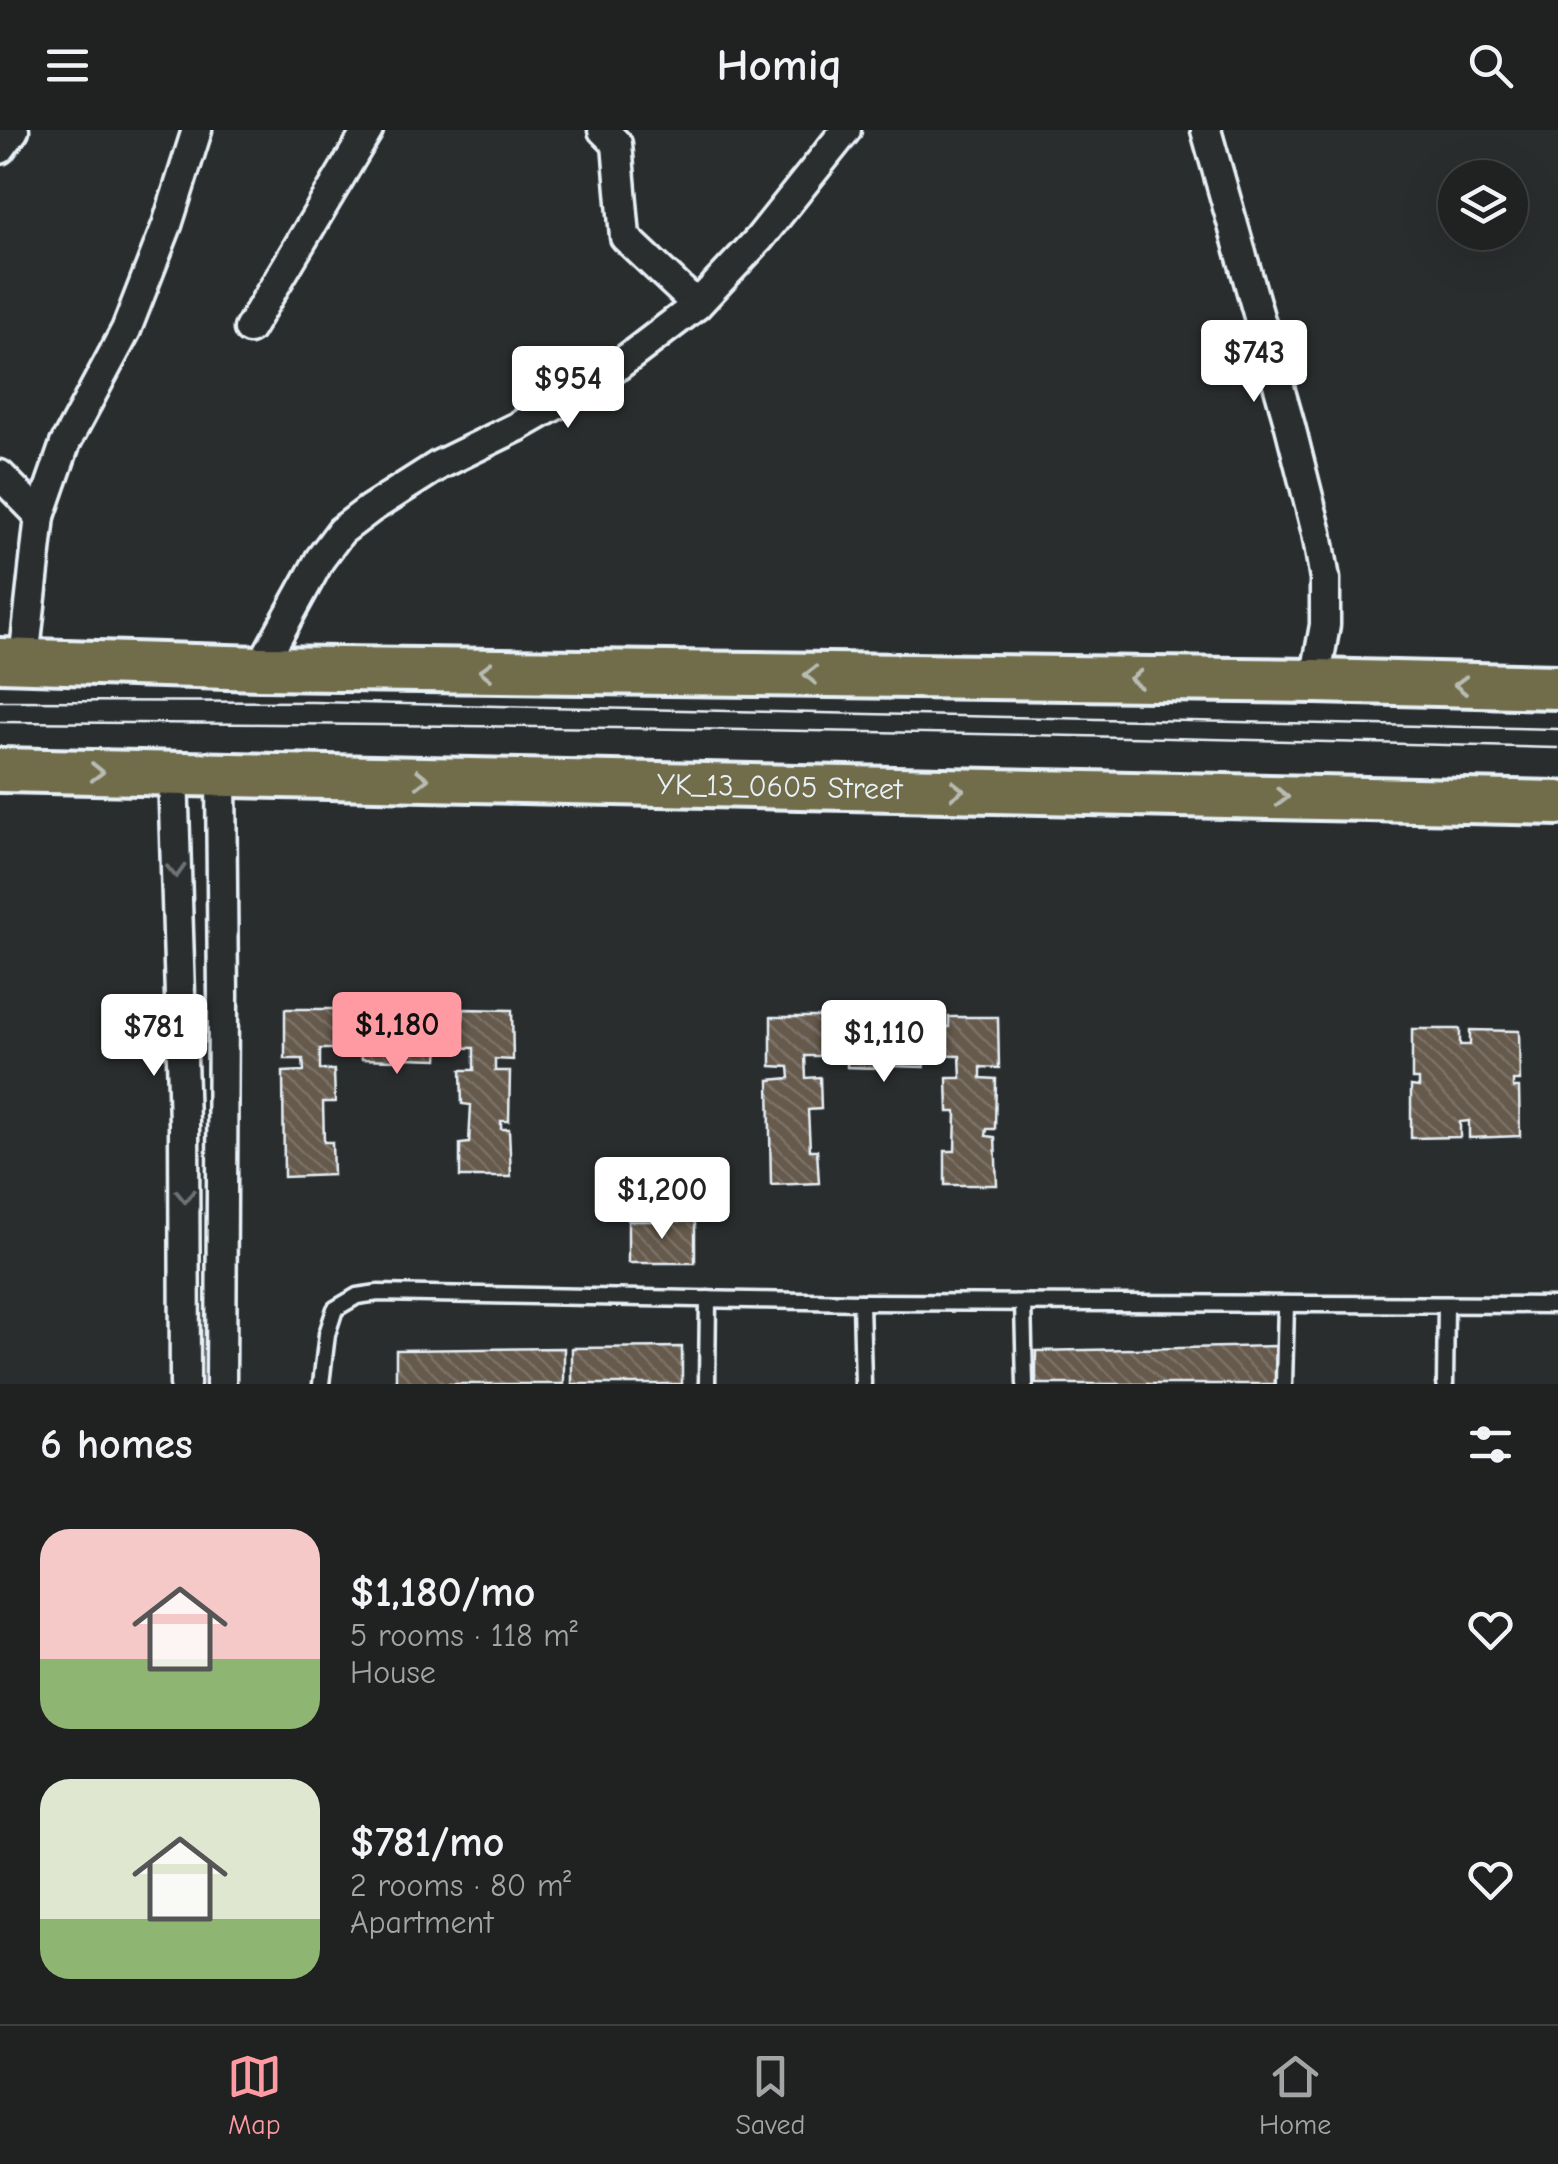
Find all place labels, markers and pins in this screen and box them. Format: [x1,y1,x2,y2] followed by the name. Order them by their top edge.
[1195,320,1313,405] pin: $743
[509,346,627,431] pin: $954
[316,992,478,1077] pin: $1,180
[95,994,213,1079] pin: $781
[803,1000,965,1085] pin: $1,110
[581,1157,743,1242] pin: $1,200

